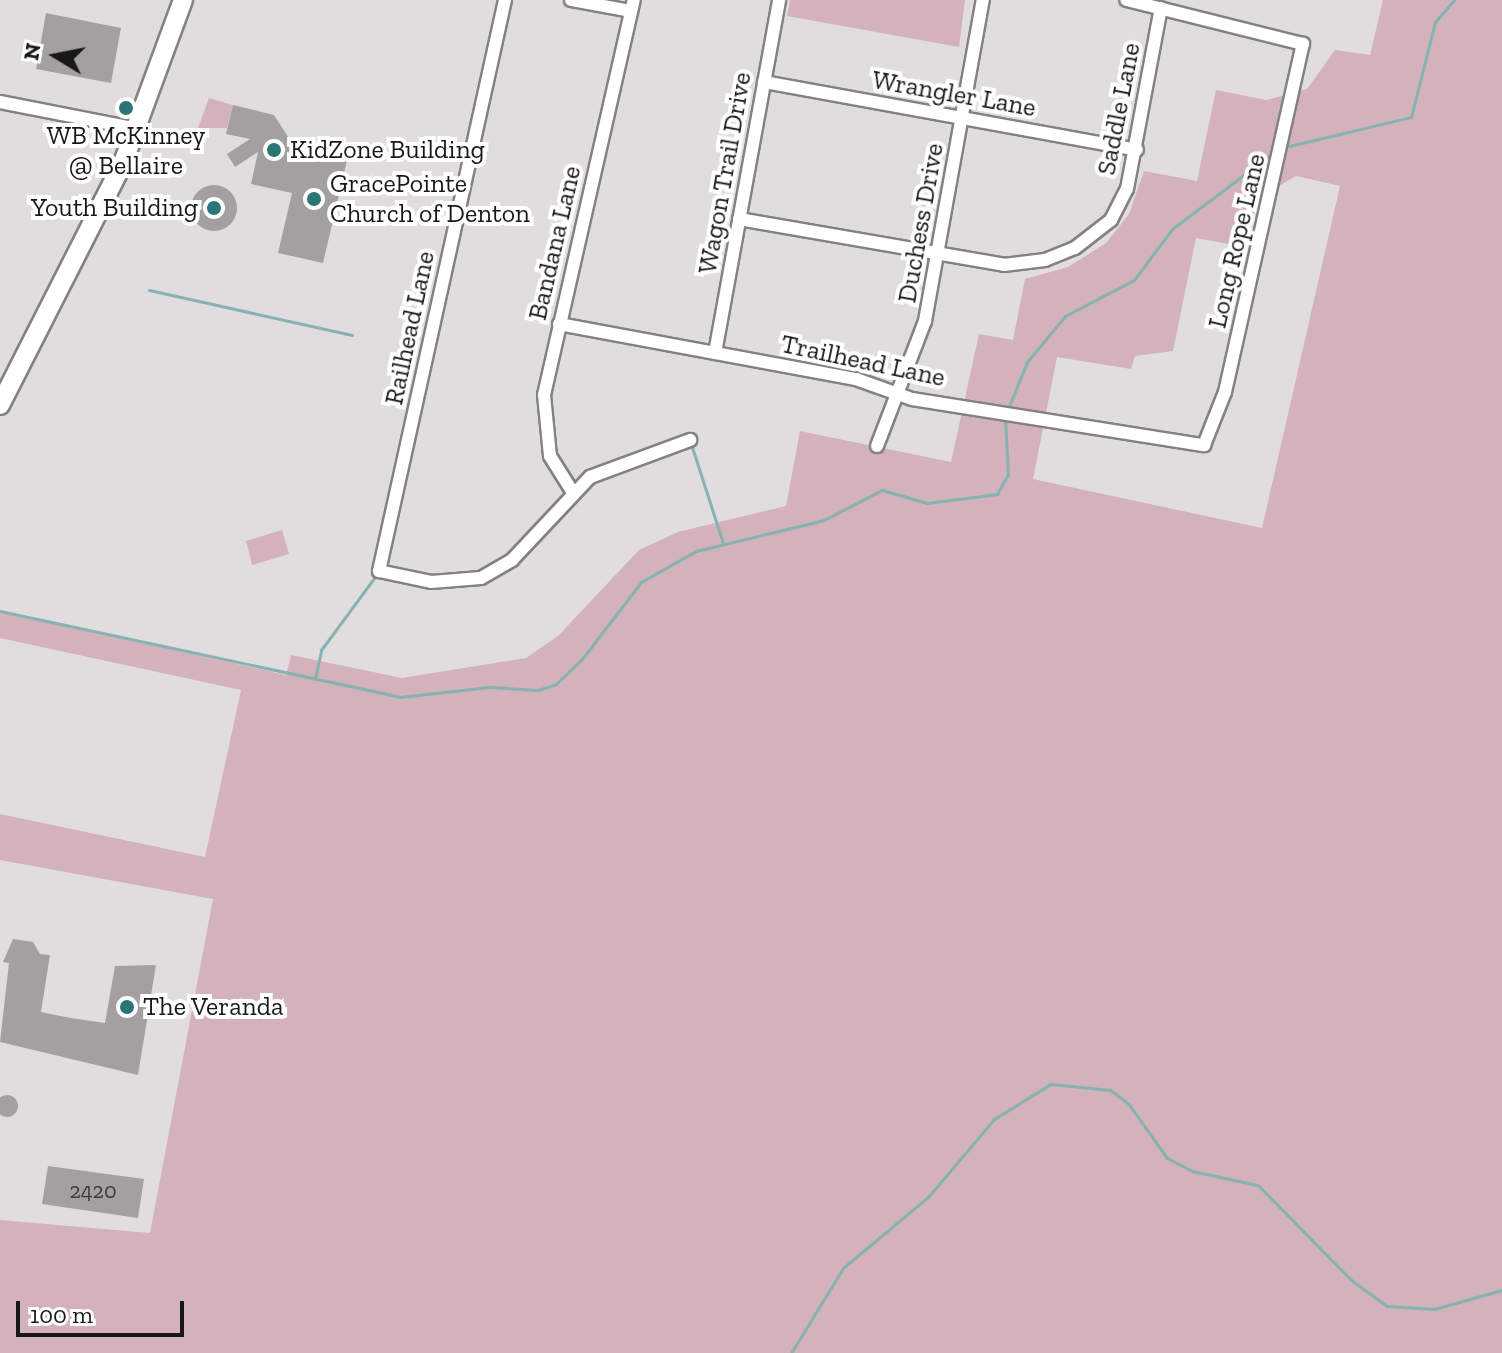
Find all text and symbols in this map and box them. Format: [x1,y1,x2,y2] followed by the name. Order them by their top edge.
[16,16,96,96] north arrow
[1091,40,1147,178] street label: Saddle Lane
[17,41,47,62] text: N
[870,64,1038,124] street label: Wrangler Lane
[692,70,758,276] street label: Wagon Trail Drive
[117,99,135,117] marker: WB McKinney @ Bellaire
[47,120,205,182] place label: WB McKinney @ Bellaire
[290,134,485,166] place label: KidZone Building
[265,141,283,159] marker: KidZone Building
[892,141,950,305] street label: Duchess Drive
[1202,151,1272,331] street label: Long Rope Lane
[522,163,588,323] street label: Bandana Lane
[330,168,530,230] place label: GracePointe Church of Denton
[305,190,323,208] marker: GracePointe Church of Denton
[31,192,198,224] place label: Youth Building
[205,199,223,217] marker: Youth Building
[379,248,441,408] street label: Railhead Lane
[778,328,948,394] street label: Trailhead Lane
[143,991,284,1023] place label: The Veranda
[118,998,136,1016] marker: The Veranda
[69,1178,117,1204] house number: 2420
[20,1285,188,1335] scale bar
[30,1300,93,1329] text: 100 m

